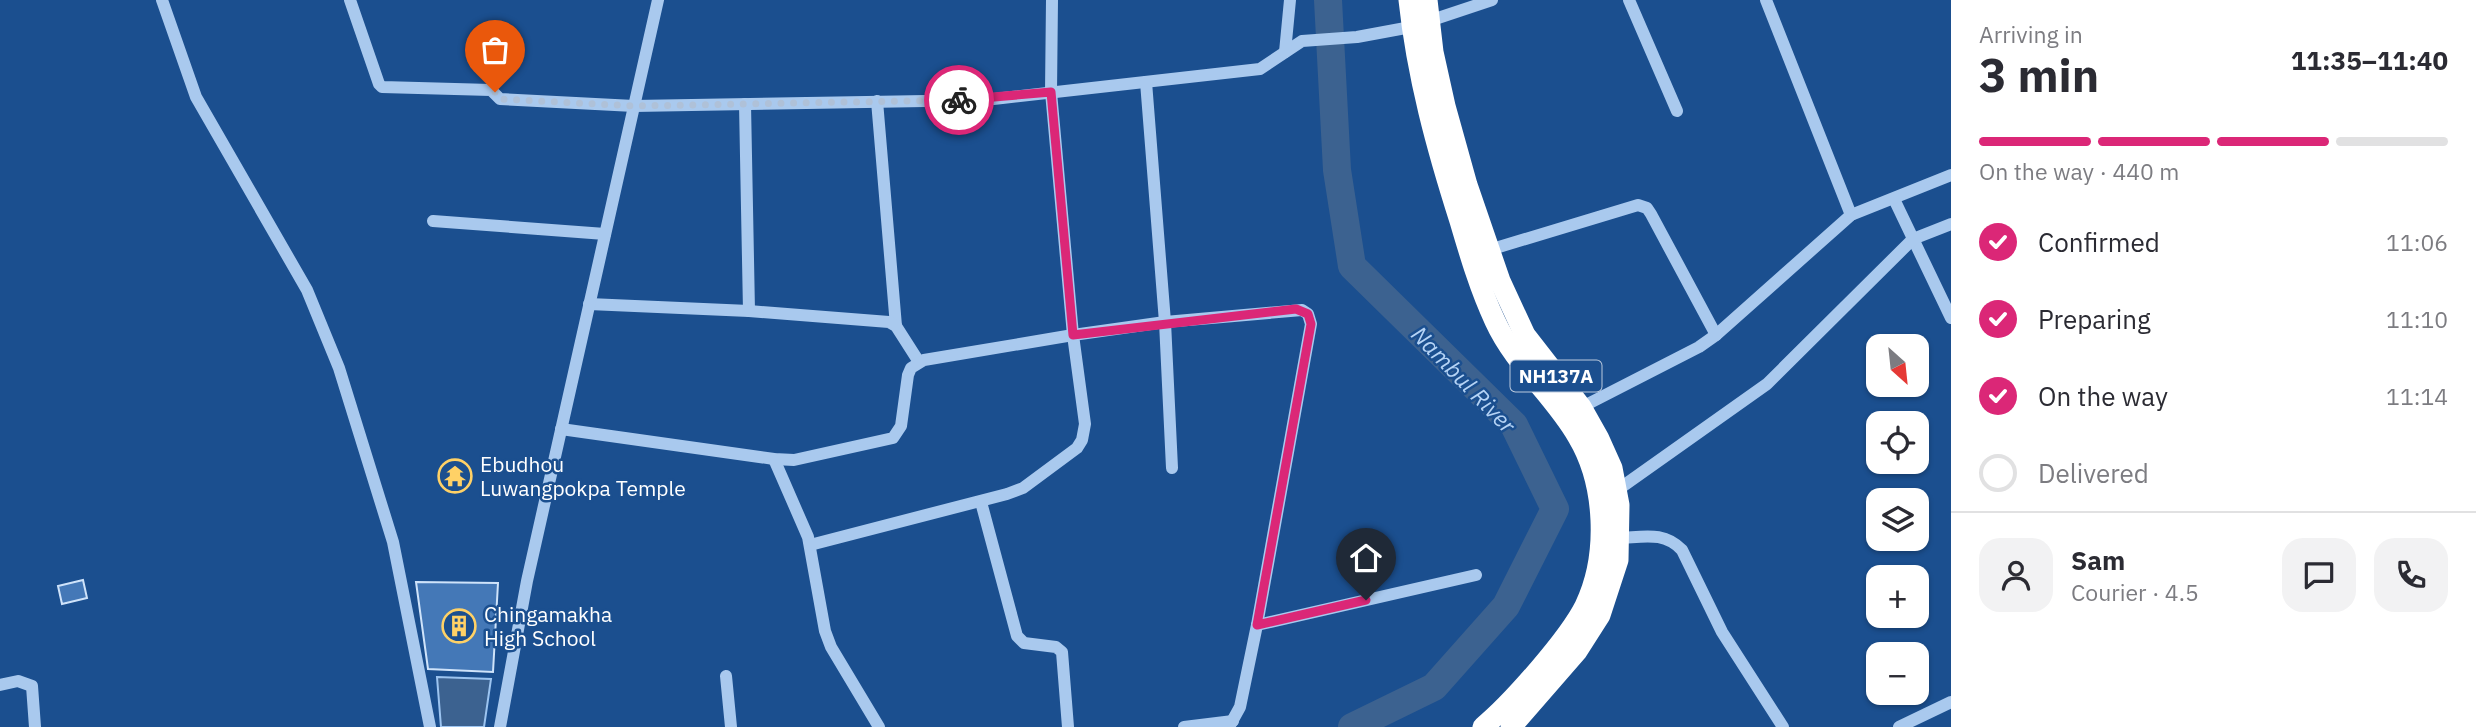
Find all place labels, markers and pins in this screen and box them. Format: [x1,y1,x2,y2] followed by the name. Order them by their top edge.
[465,20,525,92] pin
[480,450,686,502] place label: Ebudhou Luwangpokpa Temple
[436,457,474,495] temple icon: Ebudhou Luwangpokpa Temple
[1336,528,1396,600] pin
[484,600,612,652] place label: Chingamakha High School
[440,607,478,645] building icon: Chingamakha High School

